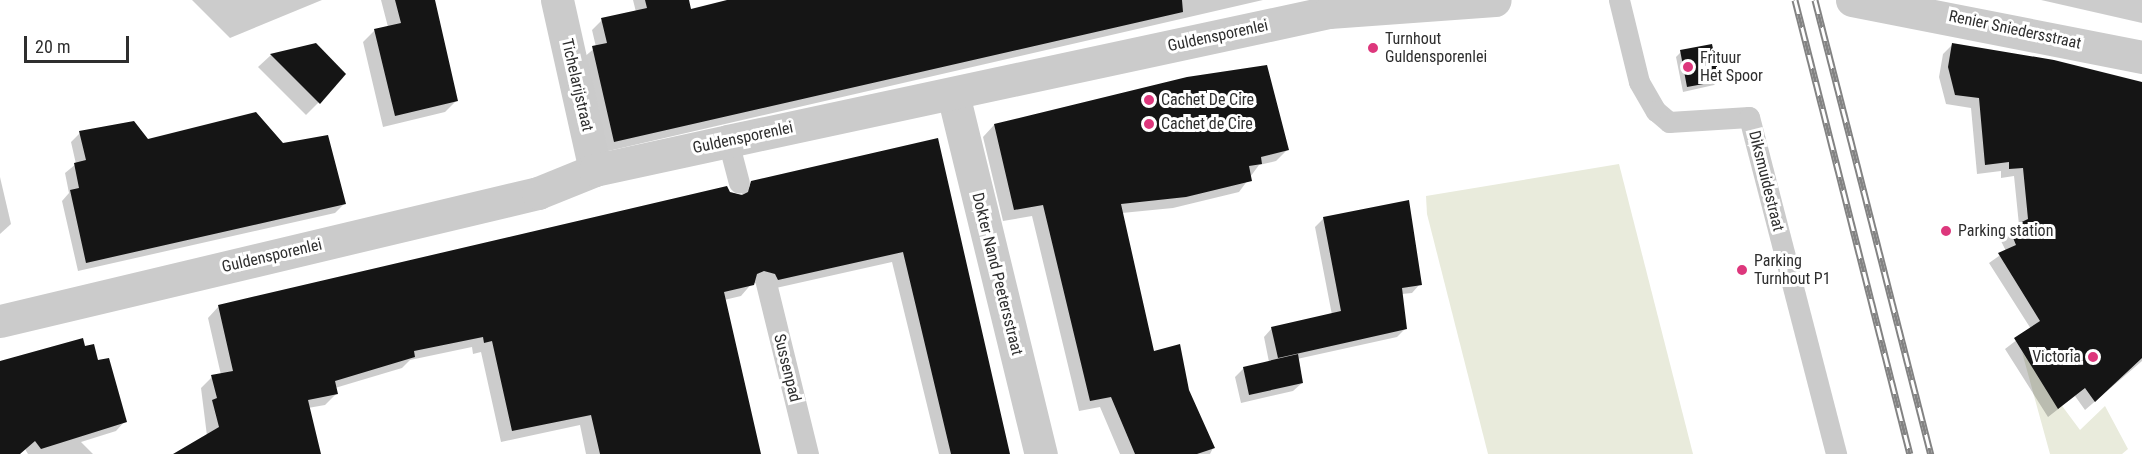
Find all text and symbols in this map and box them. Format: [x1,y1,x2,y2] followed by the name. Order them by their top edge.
[1947,7,2083,53] street label: Renier Sniedersstraat
[1166,16,1270,56] street label: Guldensporenlei
[27,24,132,62] scale bar
[1385,29,1487,67] place label: Turnhout Guldensporenlei
[35,36,70,57] text: 20 m
[557,37,597,133] street label: Tichelarijstraat
[1366,41,1380,55] marker: Turnhout Guldensporenlei
[1700,48,1763,86] place label: Frituur Het Spoor
[1681,60,1695,74] marker: Frituur Het Spoor
[1161,90,1254,110] place label: Cachet De Cire
[1142,93,1156,107] marker: Cachet De Cire
[1161,114,1253,134] place label: Cachet de Cire
[1142,117,1156,131] marker: Cachet de Cire
[691,118,795,158] street label: Guldensporenlei
[1744,129,1788,233] street label: Diksmuidestraat
[967,191,1027,357] street label: Dokter Nand Peetersstraat
[1958,221,2053,241] place label: Parking station
[1939,224,1953,238] marker: Parking station
[220,235,324,277] street label: Guldensporenlei
[1754,251,1831,289] place label: Parking Turnhout P1
[1735,263,1749,277] marker: Parking Turnhout P1
[769,332,805,404] street label: Sussenpad
[2032,347,2081,367] place label: Victoria
[2086,350,2100,364] marker: Victoria

